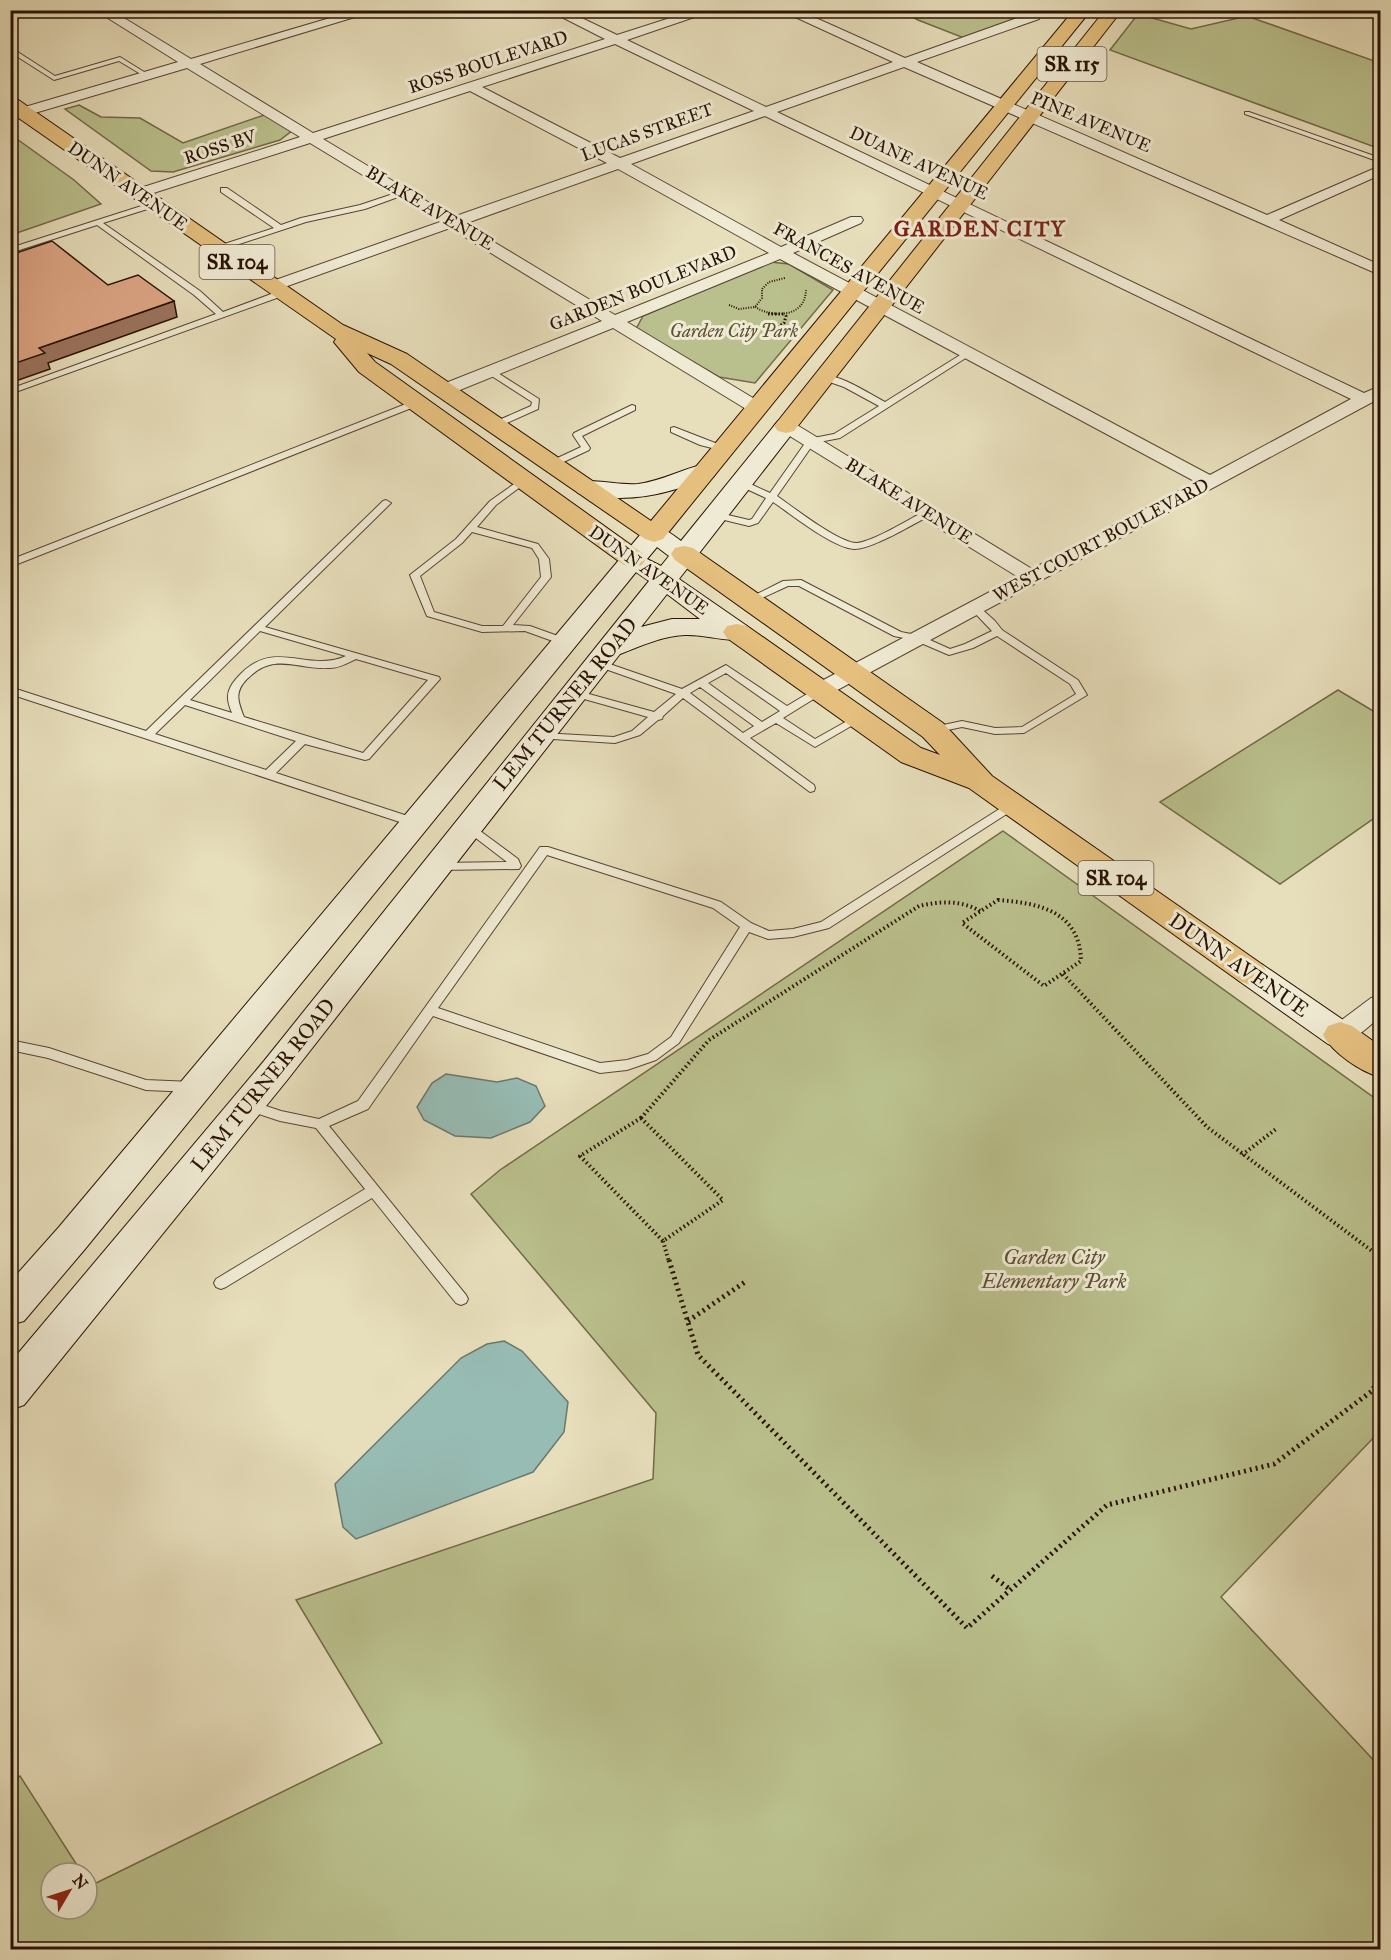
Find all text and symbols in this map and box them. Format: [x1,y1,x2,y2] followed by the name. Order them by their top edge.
[405,26,571,98] street label: ROSS BOULEVARD
[1038,47,1106,81] road number: SR 115
[1028,87,1155,157] street label: PINE AVENUE
[578,98,716,166] street label: LUCAS STREET
[846,121,992,205] street label: DUANE AVENUE
[181,125,260,169] street label: ROSS BV
[64,136,192,236] street label: DUNN AVENUE
[362,161,498,255] street label: BLAKE AVENUE
[894,215,1066,242] district label: GARDEN CITY
[770,217,929,319] street label: FRANCES AVENUE
[546,240,740,336] street label: GARDEN BOULEVARD
[200,245,274,279] road number: SR 104
[670,320,798,342] park label: Garden City Park
[841,453,977,549] street label: BLAKE AVENUE
[989,474,1213,606] street label: WEST COURT BOULEVARD
[585,520,713,620] street label: DUNN AVENUE
[487,612,643,796] street label: LEM TURNER ROAD
[1078,861,1154,895] road number: SR 104
[1164,907,1314,1023] street label: DUNN AVENUE
[185,993,341,1177] street label: LEM TURNER ROAD
[980,1244,1127,1294] park label: Garden City Elementary Park
[39,1861,99,1921] north arrow
[69,1871,92,1893] text: N

